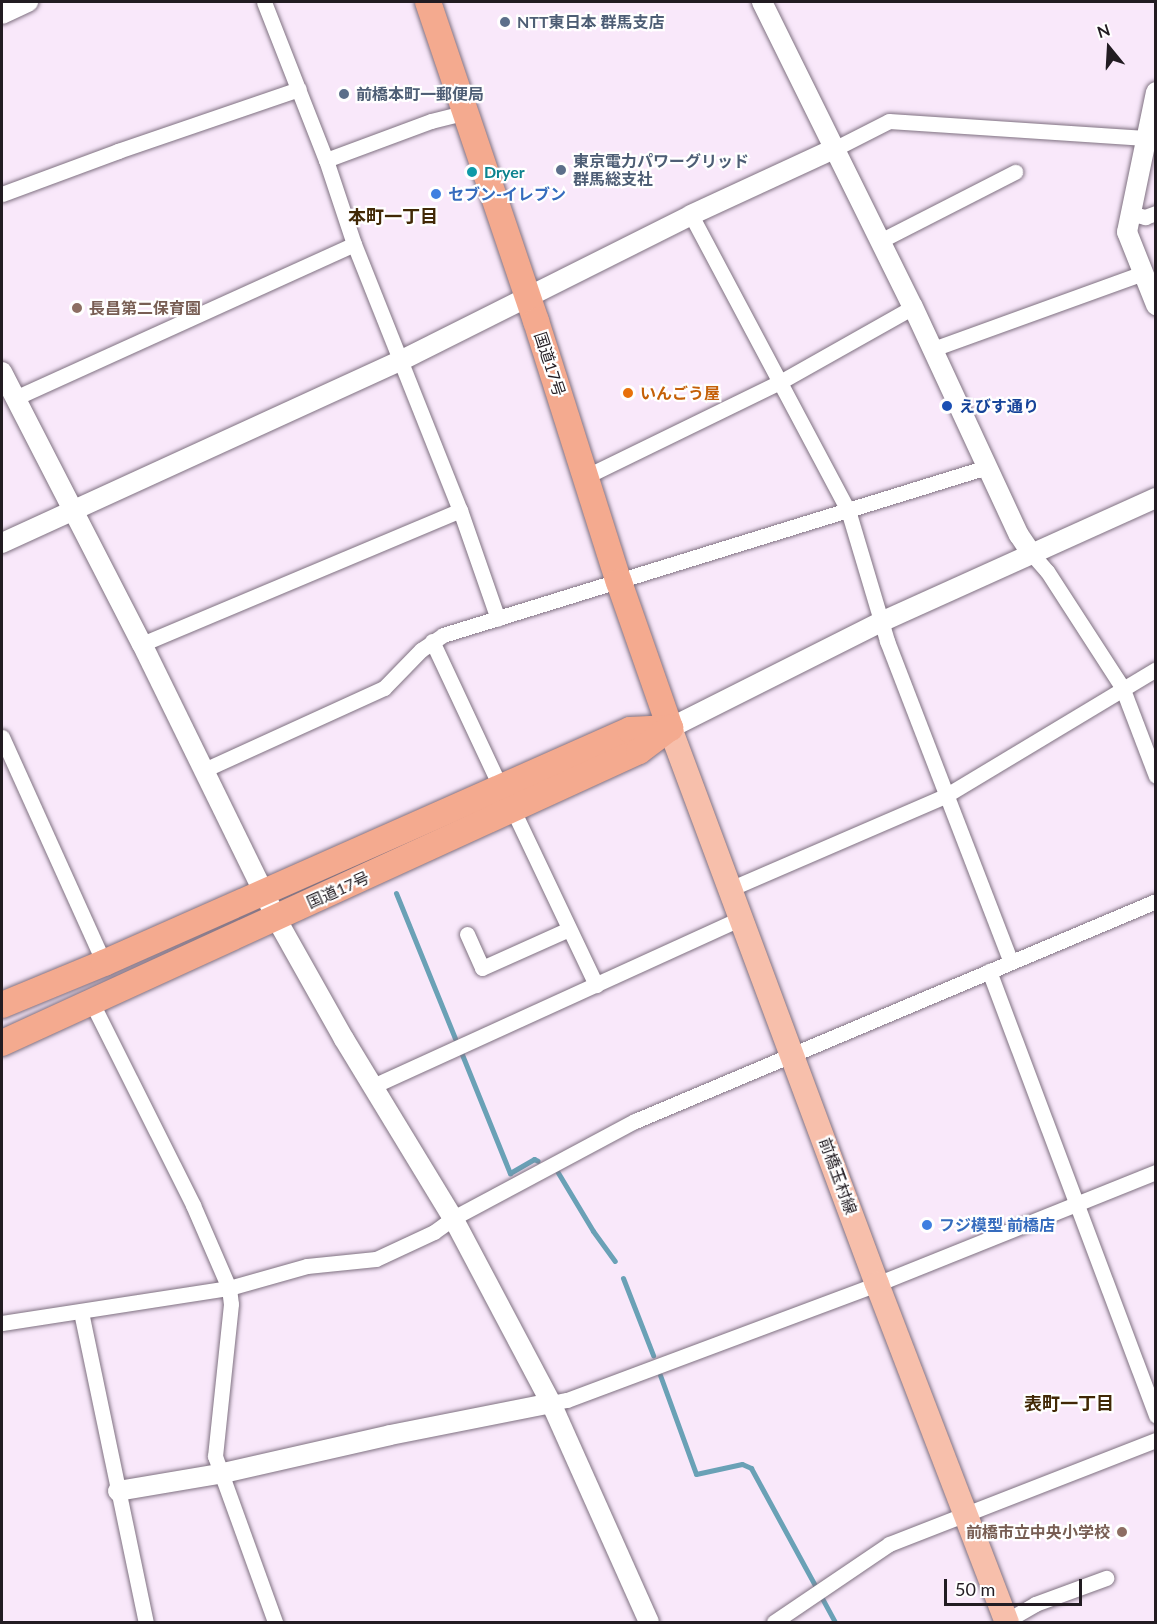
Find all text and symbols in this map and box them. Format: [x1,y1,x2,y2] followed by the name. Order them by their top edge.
[517,12,664,32] place label: NTT東日本 群馬支店
[498,15,512,29] marker: NTT東日本 群馬支店
[1079,18,1139,78] north arrow
[1094,19,1112,41] text: N
[356,84,484,104] place label: 前橋本町一郵便局
[337,87,351,101] marker: 前橋本町一郵便局
[573,151,749,189] place label: 東京電力パワーグリッド 群馬総支社
[484,162,525,182] place label: Dryer
[554,163,568,177] marker: 東京電力パワーグリッド 群馬総支社
[465,165,479,179] marker: Dryer
[448,184,566,204] place label: セブン-イレブン
[429,187,443,201] marker: セブン-イレブン
[348,205,438,227] district label: 本町一丁目
[89,298,201,318] place label: 長昌第二保育園
[70,301,84,315] marker: 長昌第二保育園
[531,329,569,399] street label: 国道17号
[640,383,720,403] place label: いんごう屋
[621,386,635,400] marker: いんごう屋
[959,396,1039,416] place label: えびす通り
[940,399,954,413] marker: えびす通り
[304,868,372,912] street label: 国道17号
[815,1135,861,1217] street label: 前橋玉村線
[939,1215,1055,1235] place label: フジ模型 前橋店
[920,1218,934,1232] marker: フジ模型 前橋店
[1024,1392,1114,1414] district label: 表町一丁目
[966,1522,1110,1542] place label: 前橋市立中央小学校
[1115,1525,1129,1539] marker: 前橋市立中央小学校
[947,1567,1085,1605] scale bar
[955,1578,995,1600] text: 50 m

